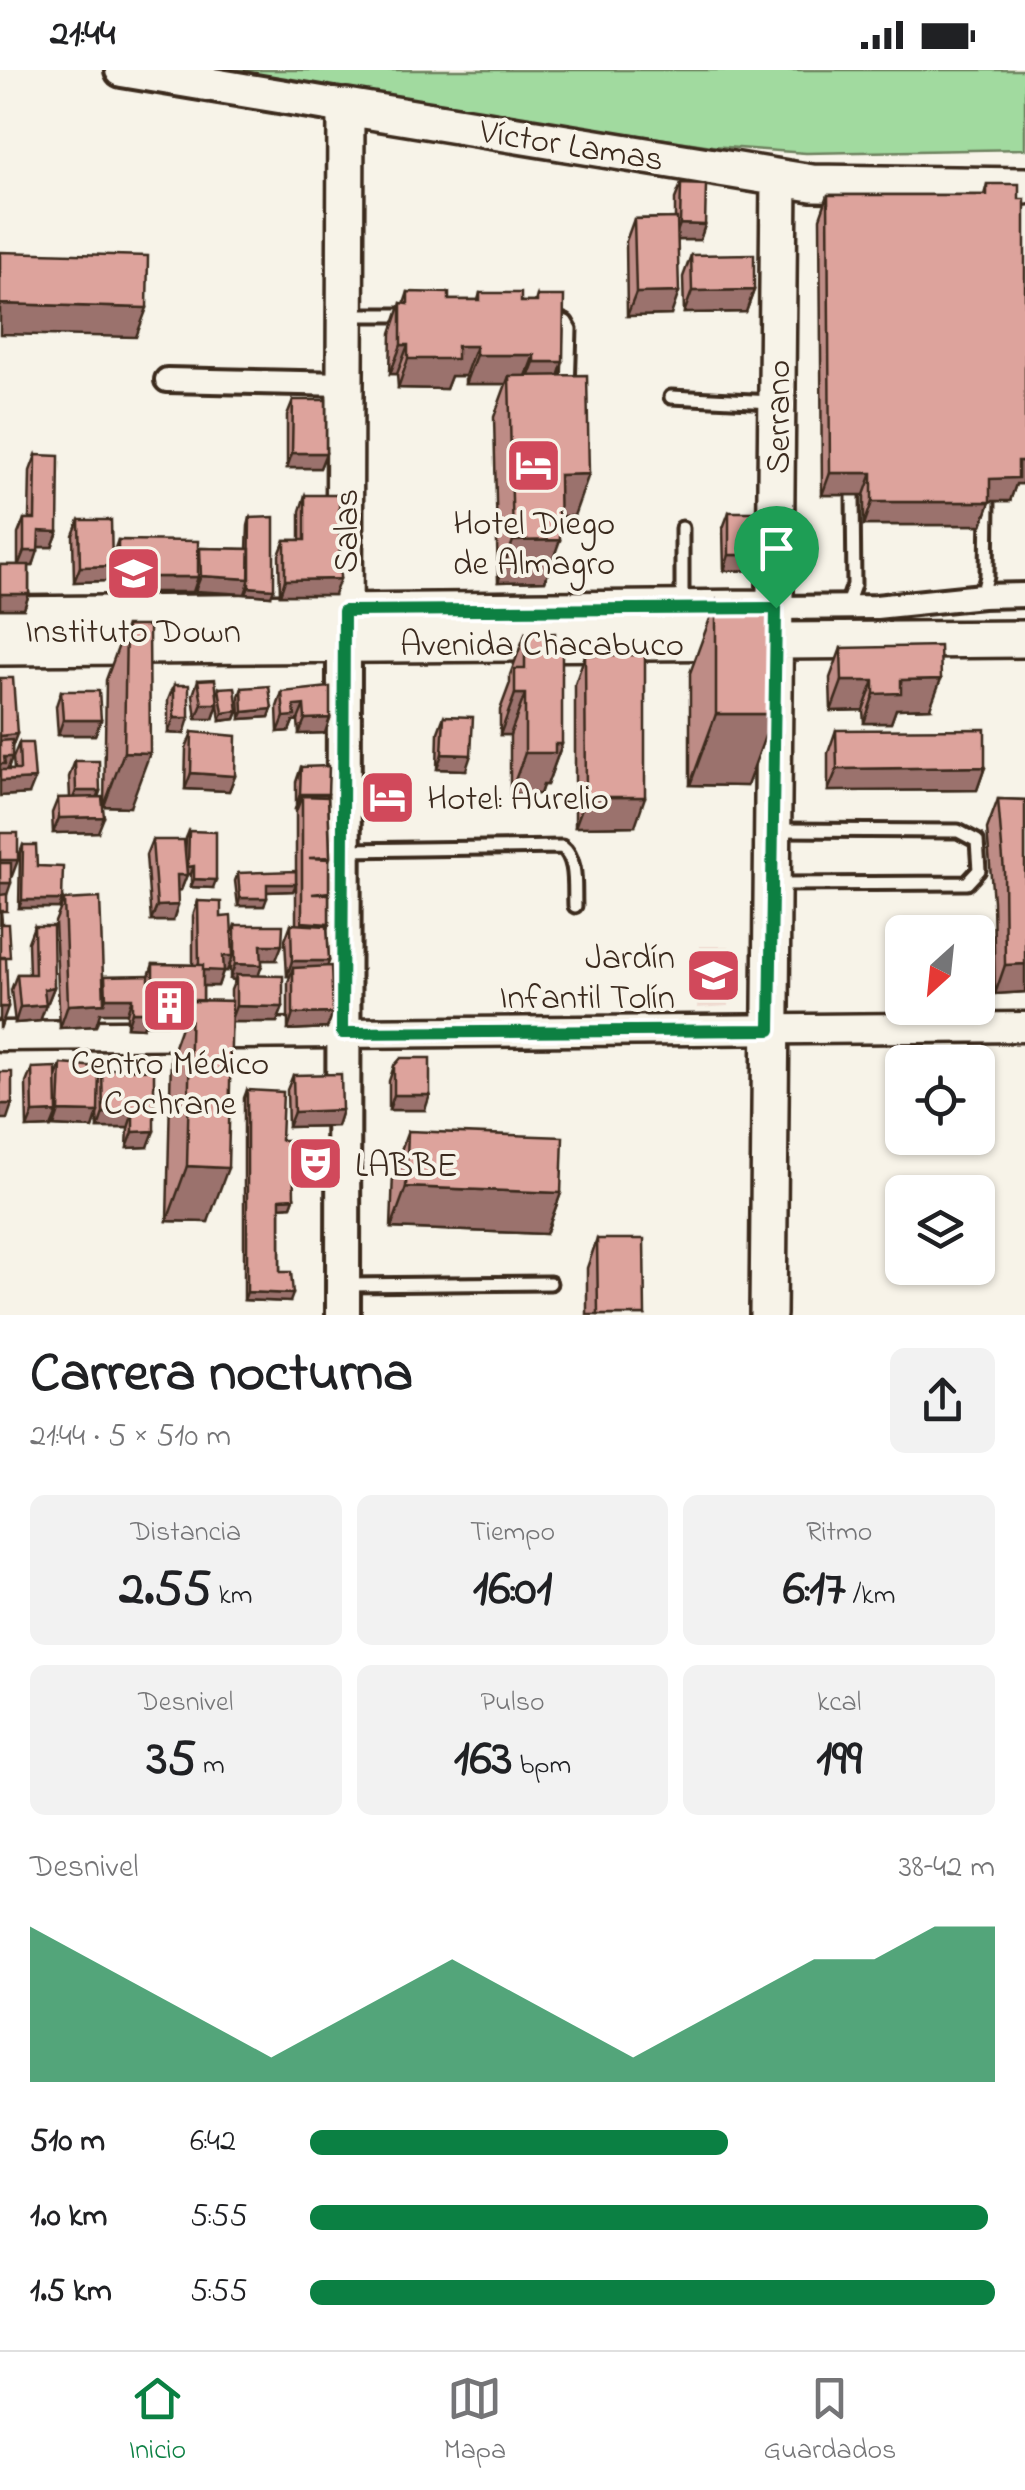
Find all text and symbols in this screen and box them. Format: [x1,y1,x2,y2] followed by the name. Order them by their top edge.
[50,7,116,63] text: 21:44
[475,108,667,187] street label: Víctor Lamas
[755,360,806,474] street label: Serrano
[504,436,564,496] hotel icon: Hotel Diego de Almagro
[323,489,374,573] street label: Salas
[453,500,615,591] place label: Hotel Diego de Almagro
[734,506,819,609] pin
[749,521,804,576] icon: arrive
[103,544,163,604] school or university icon: Instituto Down
[25,608,241,659] place label: Instituto Down
[400,621,684,672] street label: Avenida Chacabuco
[358,767,418,827] hotel icon: Hotel: Aurelio
[427,775,609,826] place label: Hotel: Aurelio
[885,915,995,1025] north arrow
[885,915,995,1285] map controls
[499,934,675,1025] place label: Jardín Infantil Tolín
[684,946,744,1006] school or university icon: Jardín Infantil Tolín
[140,976,200,1036] building icon: Centro Médico Cochrane
[71,1040,269,1131] place label: Centro Médico Cochrane
[885,1045,995,1155] button: locate
[286,1134,346,1194] theatre icon: LABBE
[355,1142,458,1193] place label: LABBE
[885,1175,995,1285] button: layers
[30,1336,413,1416] text: Carrera nocturna
[890,1348,995,1453] button: share
[30,1414,231,1461] text: 21:44 · 5 × 510 m
[130,1513,241,1554] text: Distancia
[470,1513,555,1554] text: Tiempo
[806,1513,872,1554] text: Ritmo
[119,1554,211,1627] text: 2.55
[473,1554,552,1627] text: 16:01
[783,1554,846,1627] text: 6:17
[211,1576,252,1617] text: km
[846,1576,895,1617] text: /km
[138,1683,233,1724] text: Desnivel
[481,1683,544,1724] text: Pulso
[817,1683,861,1724] text: kcal
[147,1724,196,1797] text: 35
[454,1724,512,1797] text: 163
[816,1724,862,1797] text: 199
[196,1746,225,1787] text: m
[512,1746,571,1787] text: bpm
[30,1845,139,1892] text: Desnivel
[899,1845,995,1892] text: 38–42 m
[30,2119,105,2166] text: 510 m
[190,2119,236,2166] text: 6:42
[30,2194,107,2241] text: 1.0 km
[190,2194,248,2241] text: 5:55
[30,2269,112,2316] text: 1.5 km
[190,2269,248,2316] text: 5:55
[129,2371,186,2472] tab: Inicio
[444,2371,506,2472] tab: Mapa
[764,2371,896,2472] tab: Guardados

